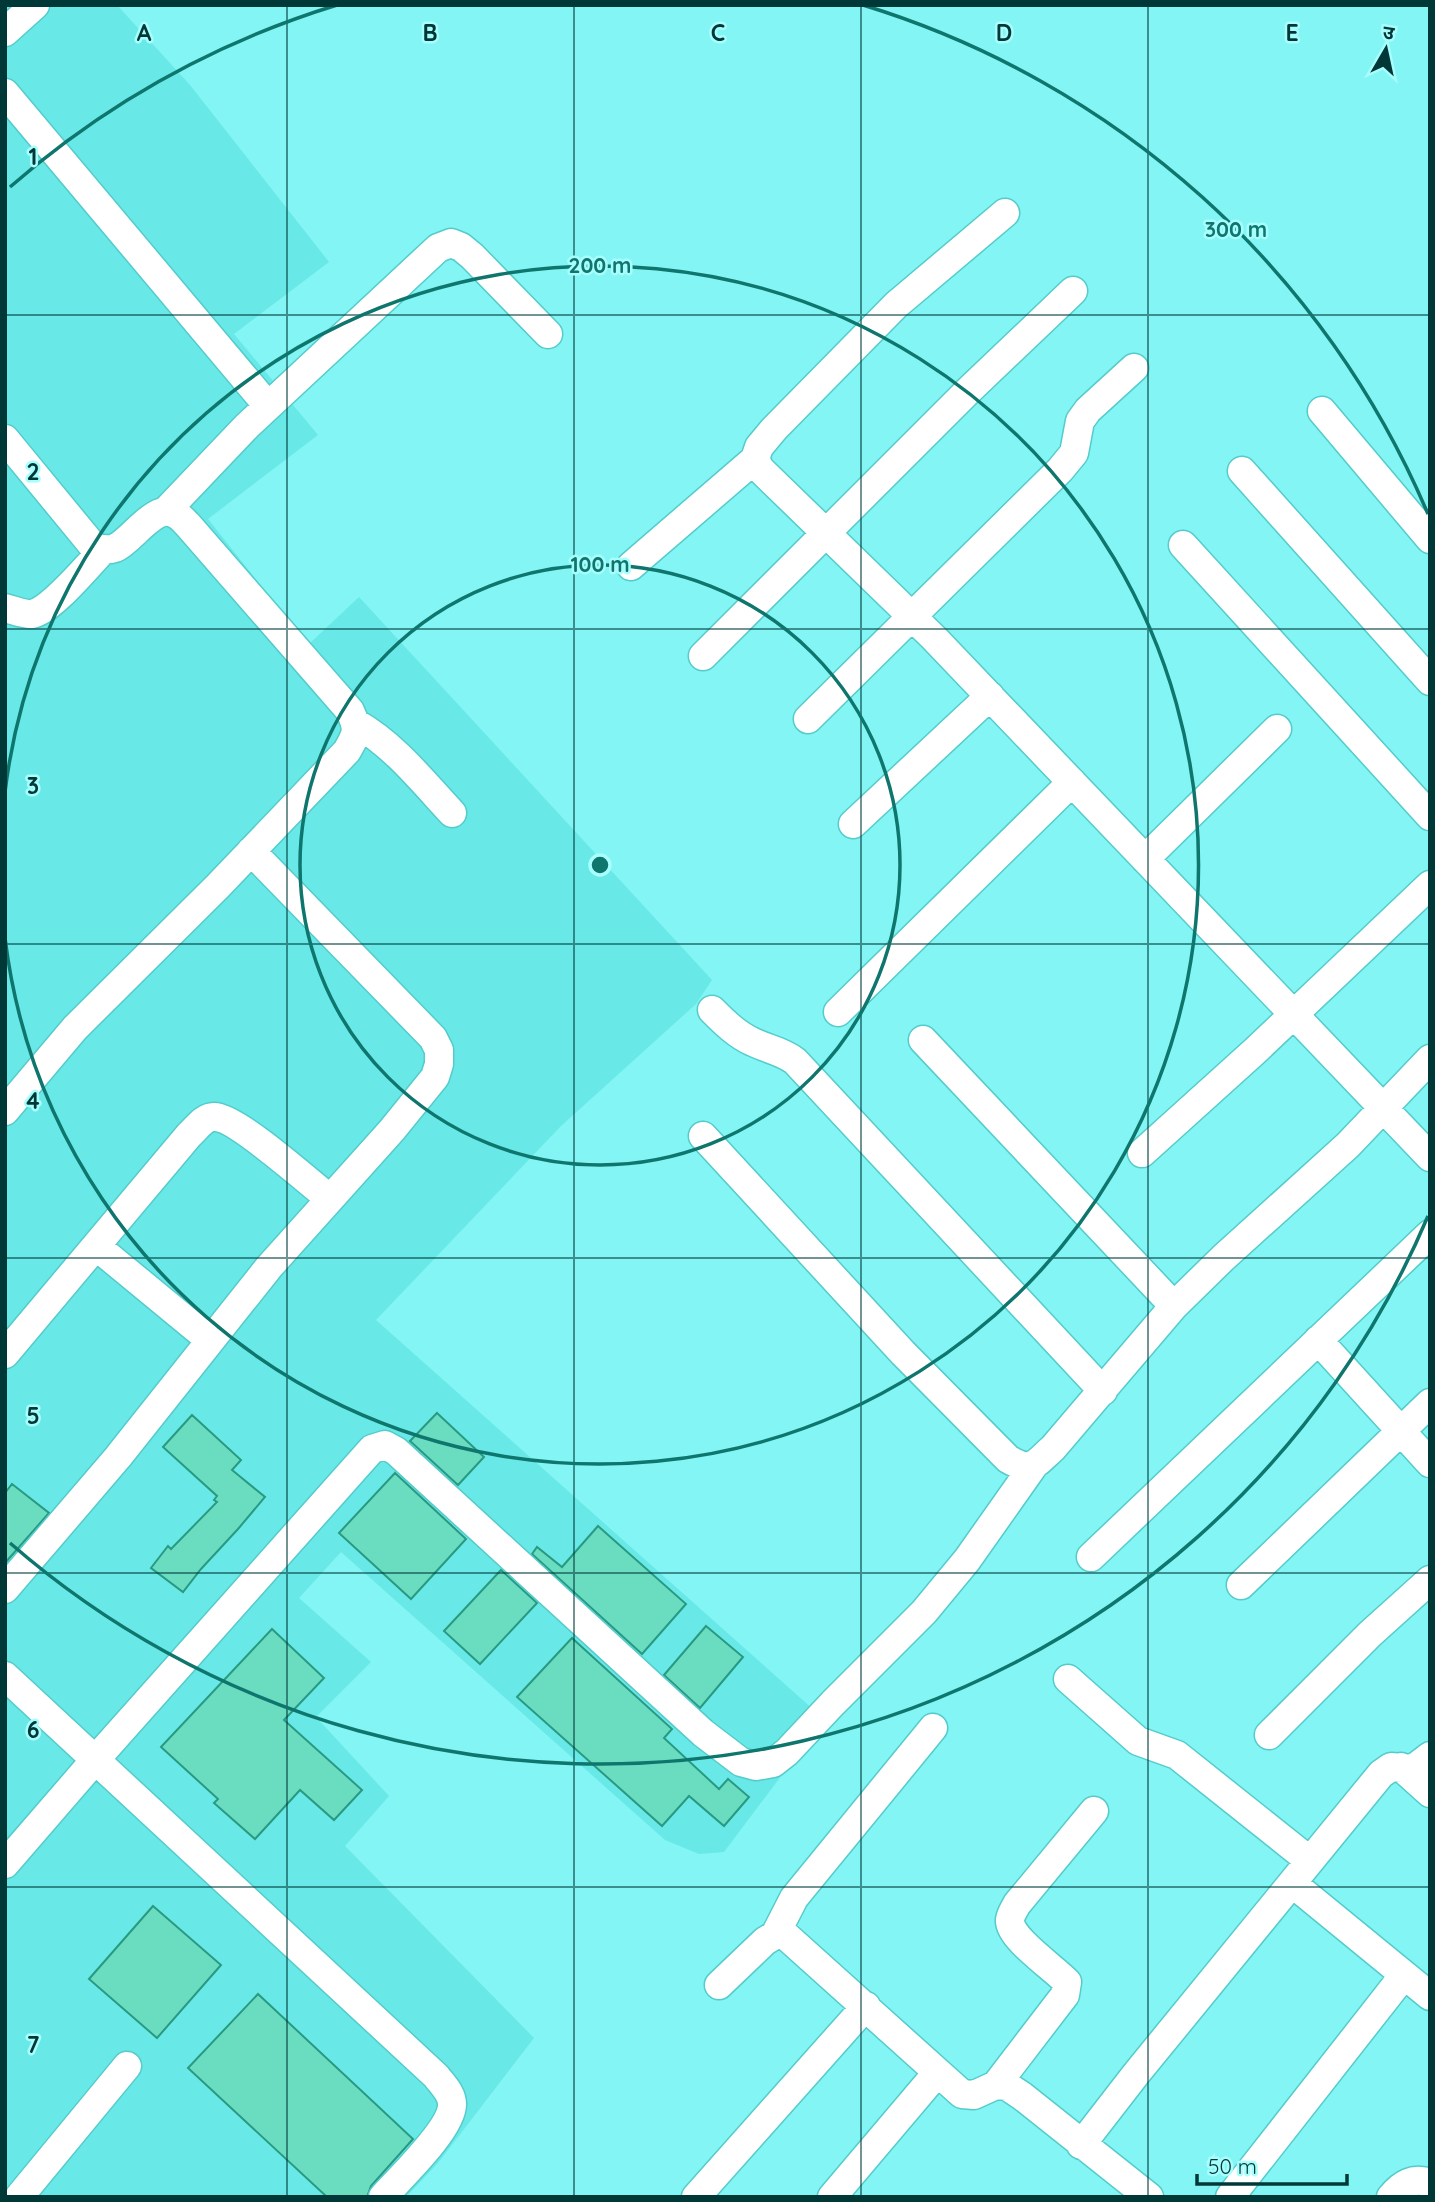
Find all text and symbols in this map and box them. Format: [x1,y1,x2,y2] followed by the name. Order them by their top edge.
[1351,14,1421,84] north arrow
[137,18,152,47] text: A
[422,18,438,47] text: B
[711,18,725,47] text: C
[996,18,1012,47] text: D
[1285,18,1299,47] text: E
[1381,19,1397,45] text: उ
[29,142,37,171] text: 1
[1205,216,1267,242] text: 300 m
[569,252,631,278] text: 200 m
[26,457,40,486] text: 2
[570,551,630,577] text: 100 m
[27,771,39,800] text: 3
[588,853,612,877] centre of rings
[26,1086,40,1115] text: 4
[26,1401,40,1430] text: 5
[27,1715,39,1744] text: 6
[27,2030,40,2059] text: 7
[1197,2142,1348,2186] scale bar
[1208,2153,1257,2179] text: 50 m

